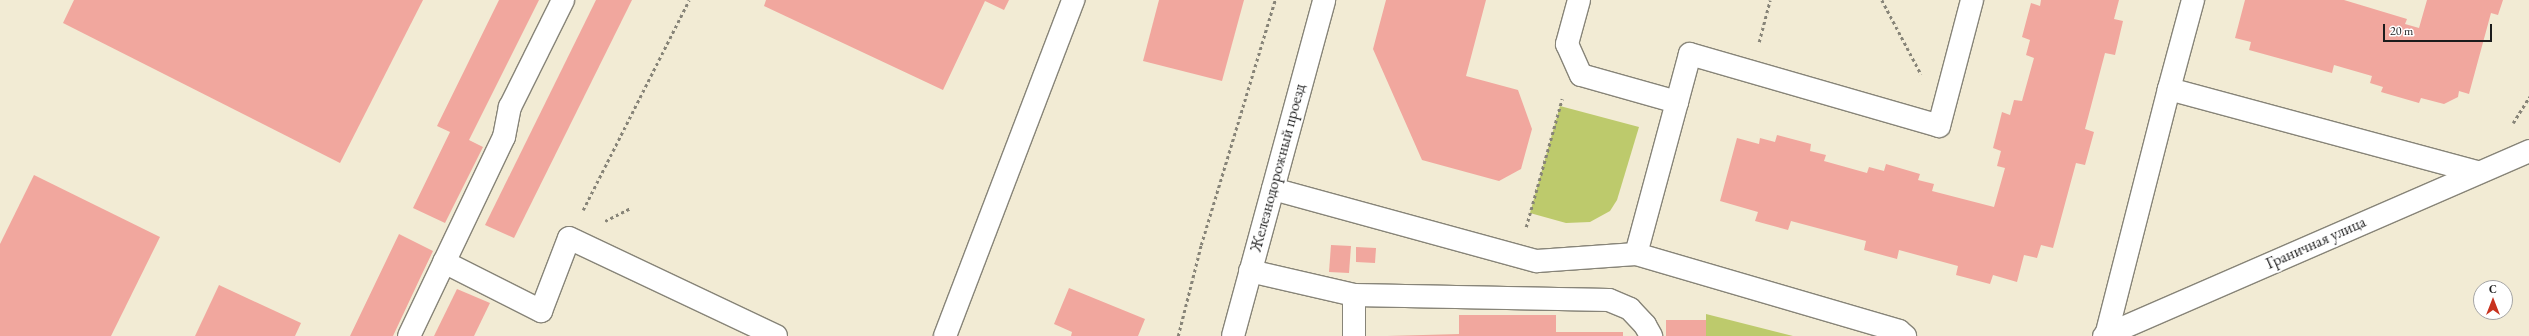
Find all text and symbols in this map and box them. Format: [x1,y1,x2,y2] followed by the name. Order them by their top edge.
[2385,16,2494,42] scale bar
[2390,23,2413,39] text: 20 m
[1246,82,1310,254] street label: Железнодорожный проезд
[2263,212,2369,274] street label: Граничная улица
[2473,280,2513,320] north arrow
[2489,282,2497,296] text: С

